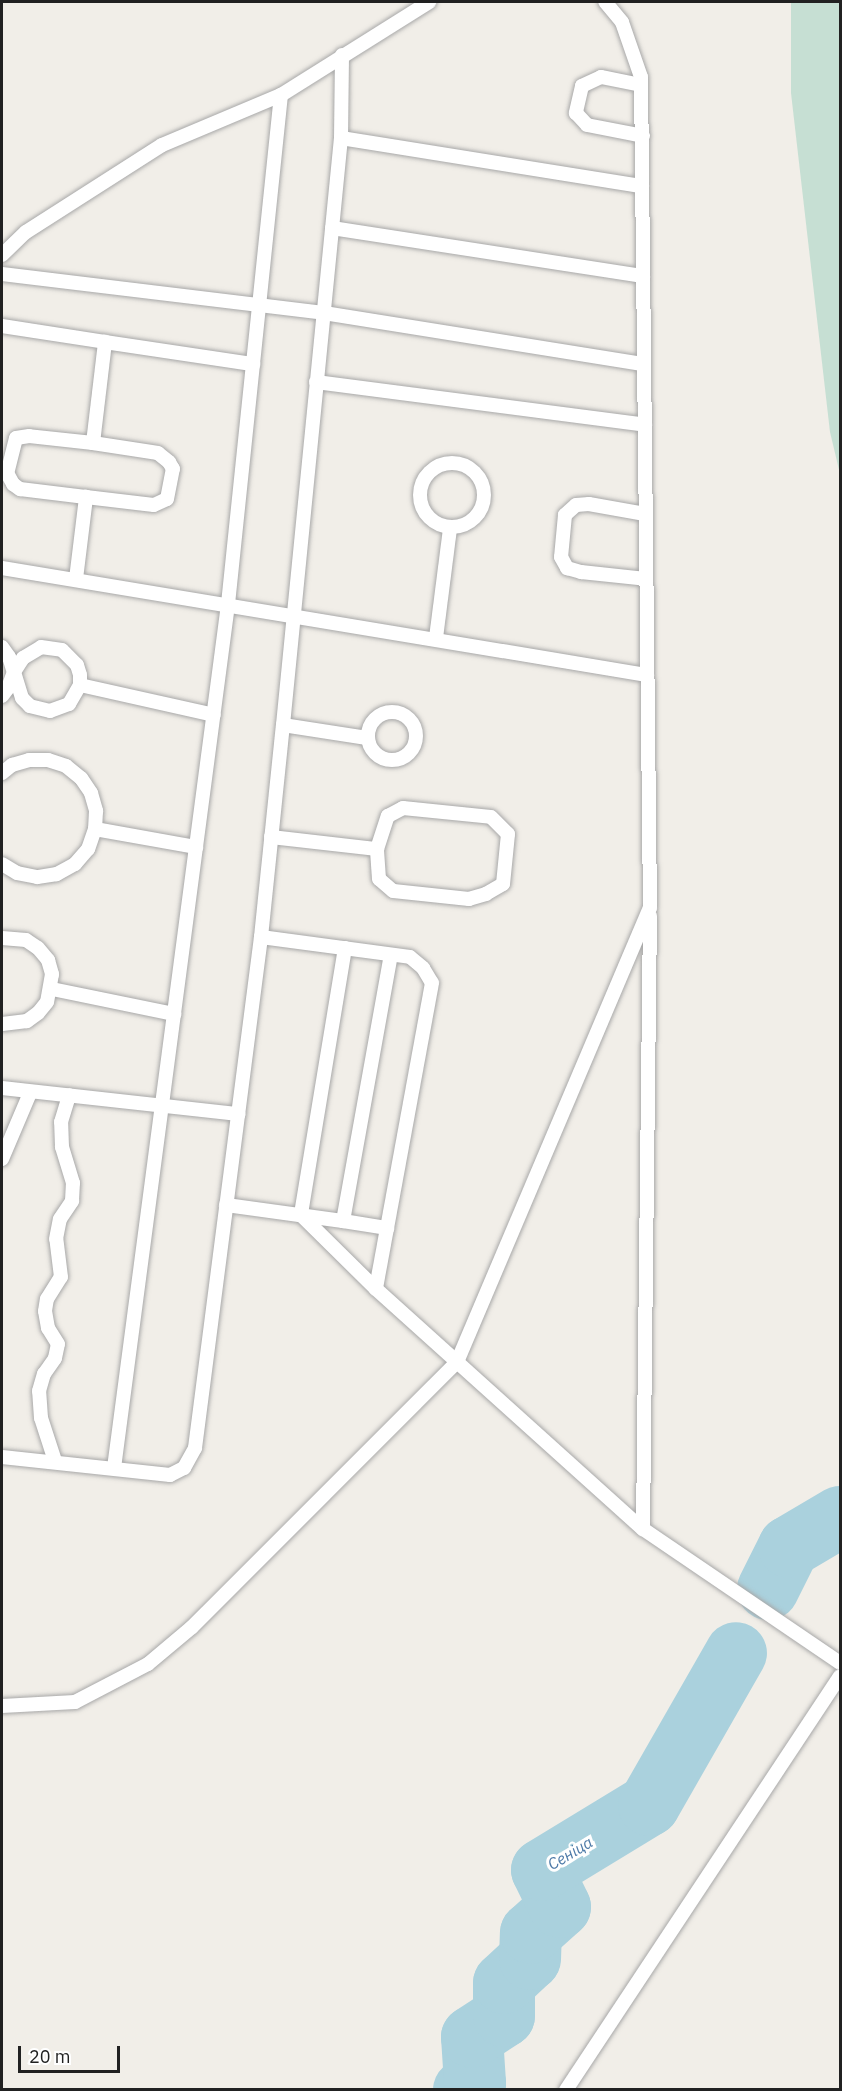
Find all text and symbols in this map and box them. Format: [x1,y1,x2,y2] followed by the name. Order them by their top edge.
[544,1832,596,1874] water label: Сеніца
[21,2034,123,2072] scale bar
[29,2045,71,2068] text: 20 m

